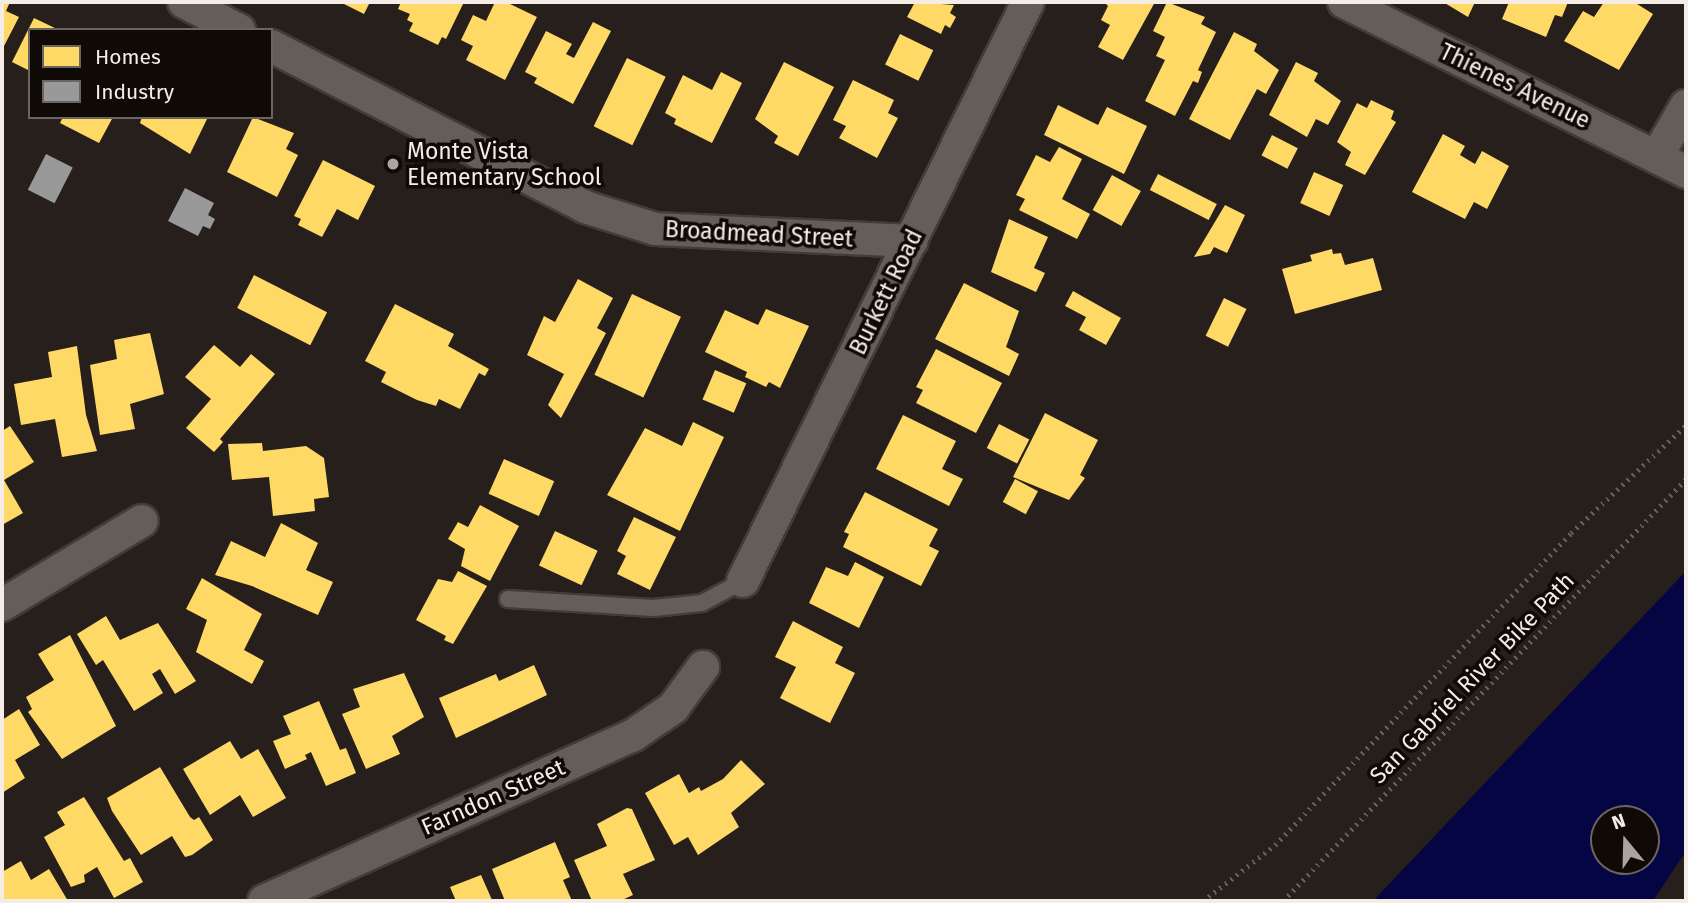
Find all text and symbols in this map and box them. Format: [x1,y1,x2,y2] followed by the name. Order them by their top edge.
[28,28,273,119] legend
[1435,38,1595,134] street label: Thienes Avenue
[95,44,161,70] text: Homes
[95,79,174,105] text: Industry
[407,137,602,191] place label: Monte Vista Elementary School
[385,156,401,172] marker: Monte Vista Elementary School
[664,215,854,253] street label: Broadmead Street
[844,225,928,359] street label: Burkett Road
[1364,567,1580,789] street label: San Gabriel River Bike Path
[417,753,569,841] street label: Farndon Street
[1590,805,1660,875] north arrow
[1609,809,1628,834] text: N

